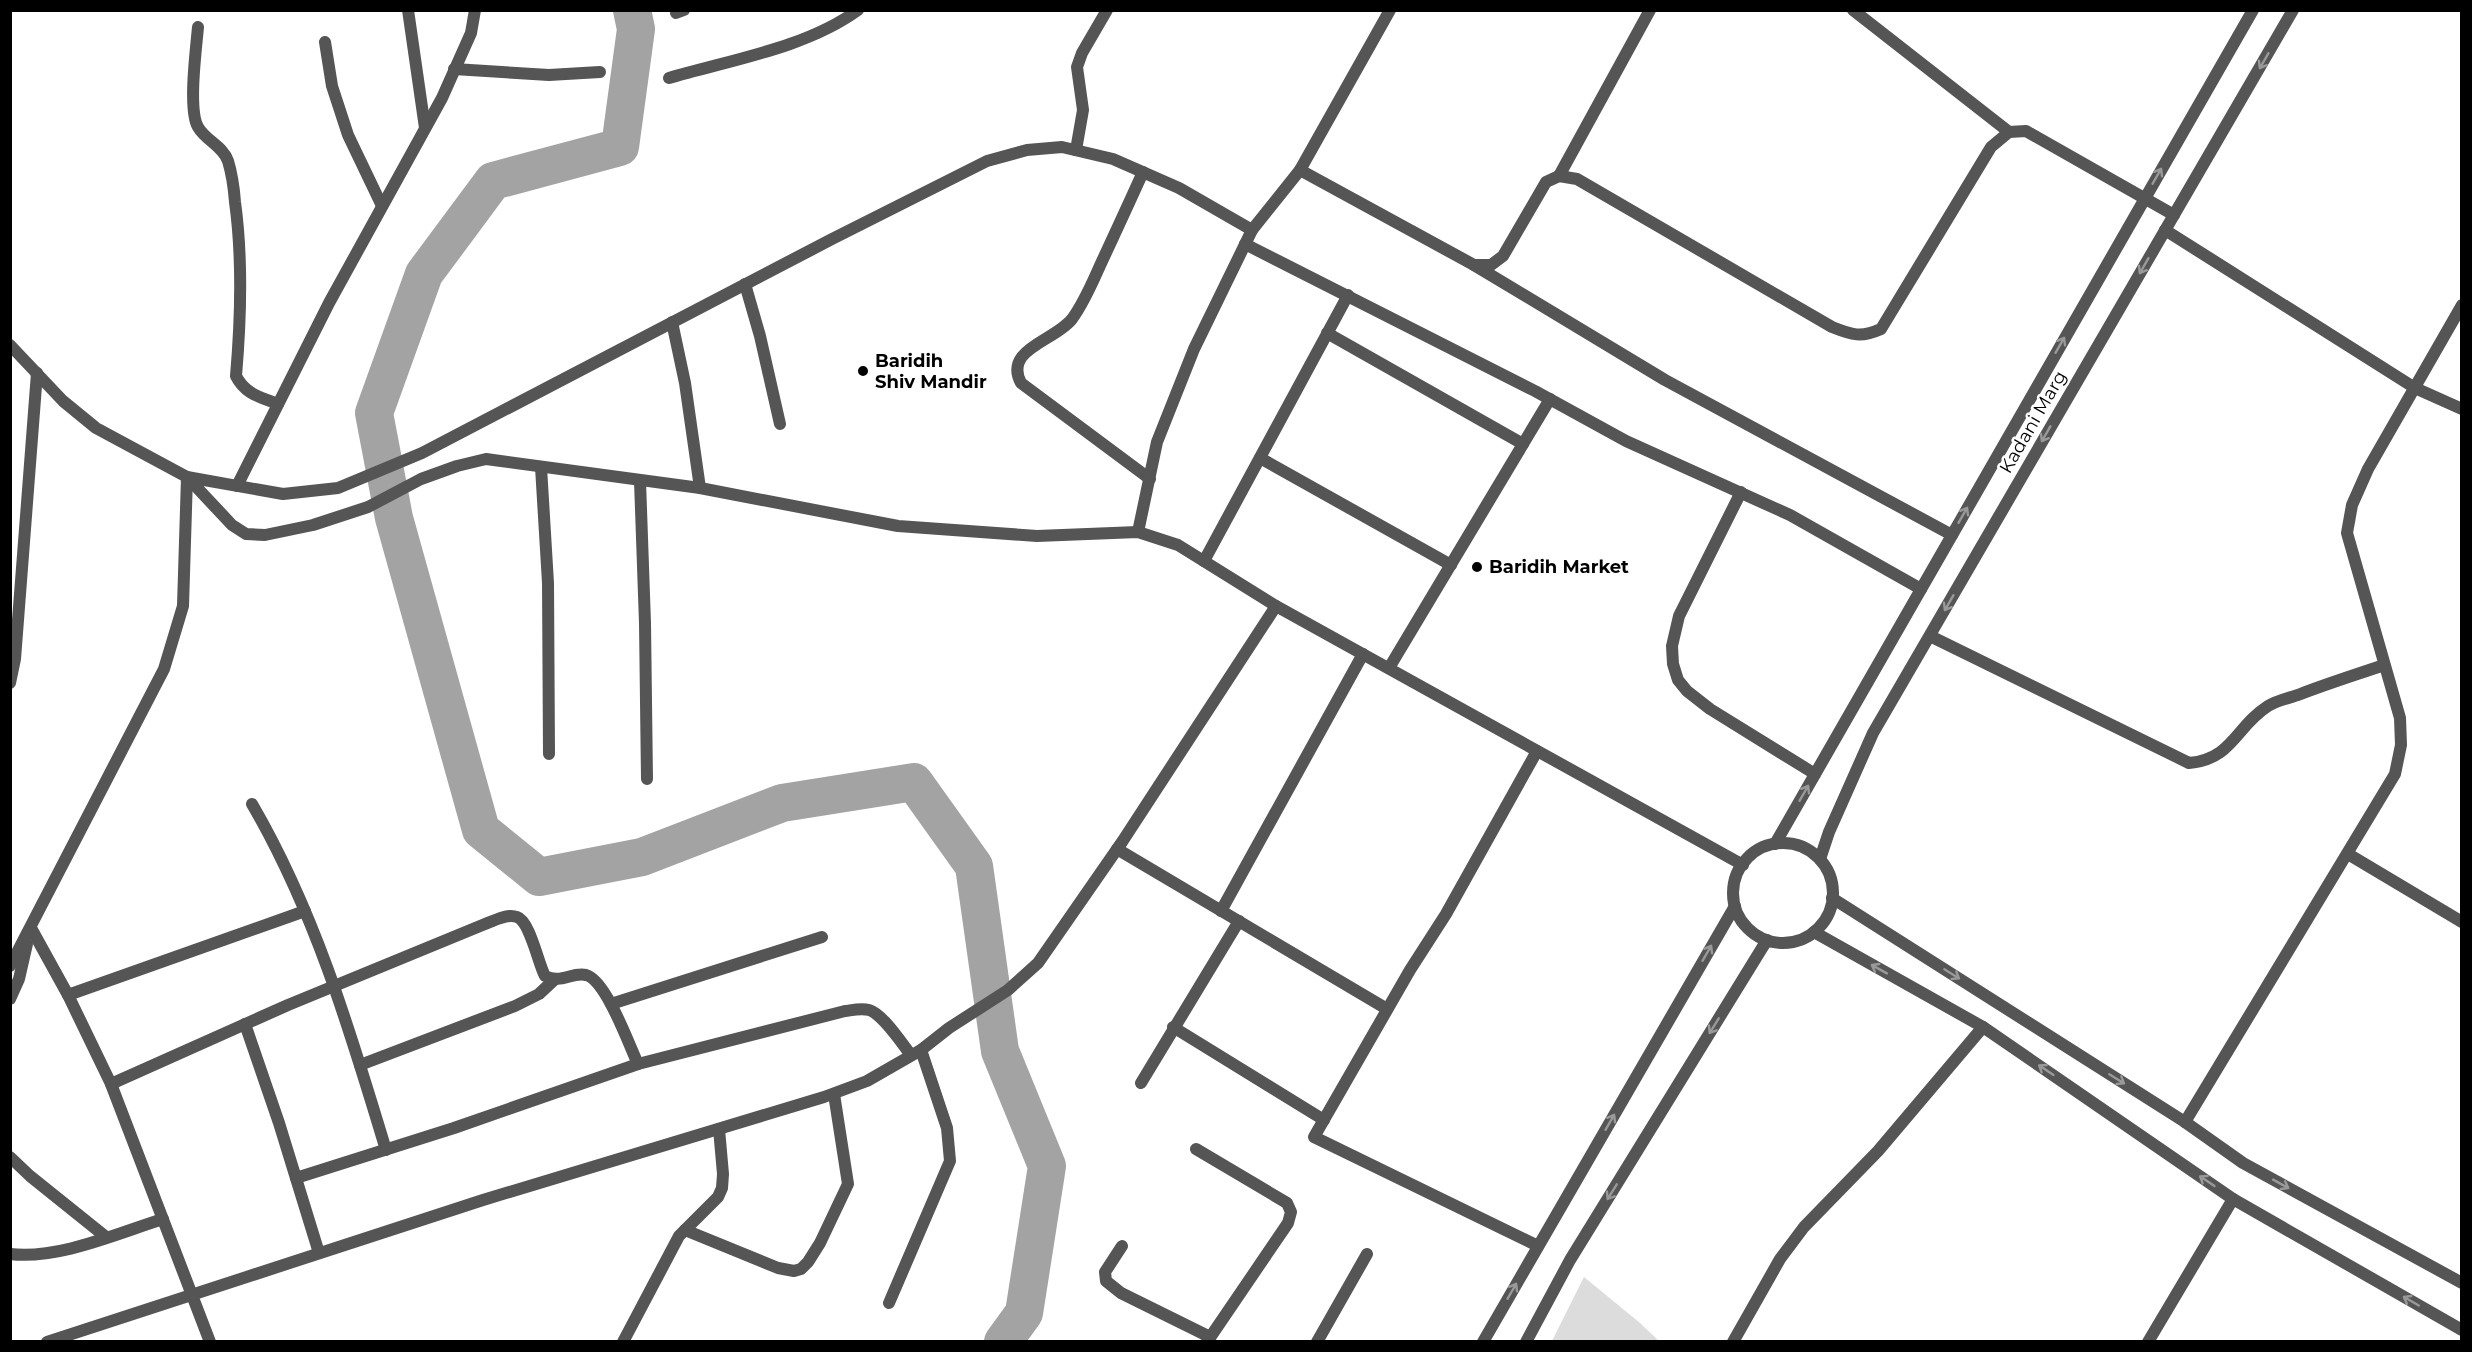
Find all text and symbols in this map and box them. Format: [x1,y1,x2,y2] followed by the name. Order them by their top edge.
[2257,52,2269,69] one-way arrow
[2152,168,2164,185] one-way arrow
[2138,257,2150,274] one-way arrow
[2055,337,2067,354] one-way arrow
[875,350,987,393] place label: Baridih Shiv Mandir
[856,364,870,378] marker: Baridih Shiv Mandir
[1995,367,2071,477] street label: Kadani Marg
[2040,426,2052,443] one-way arrow
[1958,506,1970,523] one-way arrow
[1489,556,1629,578] place label: Baridih Market
[1470,560,1484,574] marker: Baridih Market
[1942,594,1954,611] one-way arrow
[1798,785,1810,802] one-way arrow
[1701,945,1713,962] one-way arrow
[1871,963,1889,974] one-way arrow
[1944,968,1961,981] one-way arrow
[1707,1017,1719,1034] one-way arrow
[2038,1064,2054,1076] one-way arrow
[2108,1073,2125,1085] one-way arrow
[1604,1114,1616,1131] one-way arrow
[2199,1175,2215,1187] one-way arrow
[2272,1178,2289,1190] one-way arrow
[1605,1183,1617,1200] one-way arrow
[1506,1283,1518,1300] one-way arrow
[2403,1294,2420,1306] one-way arrow

